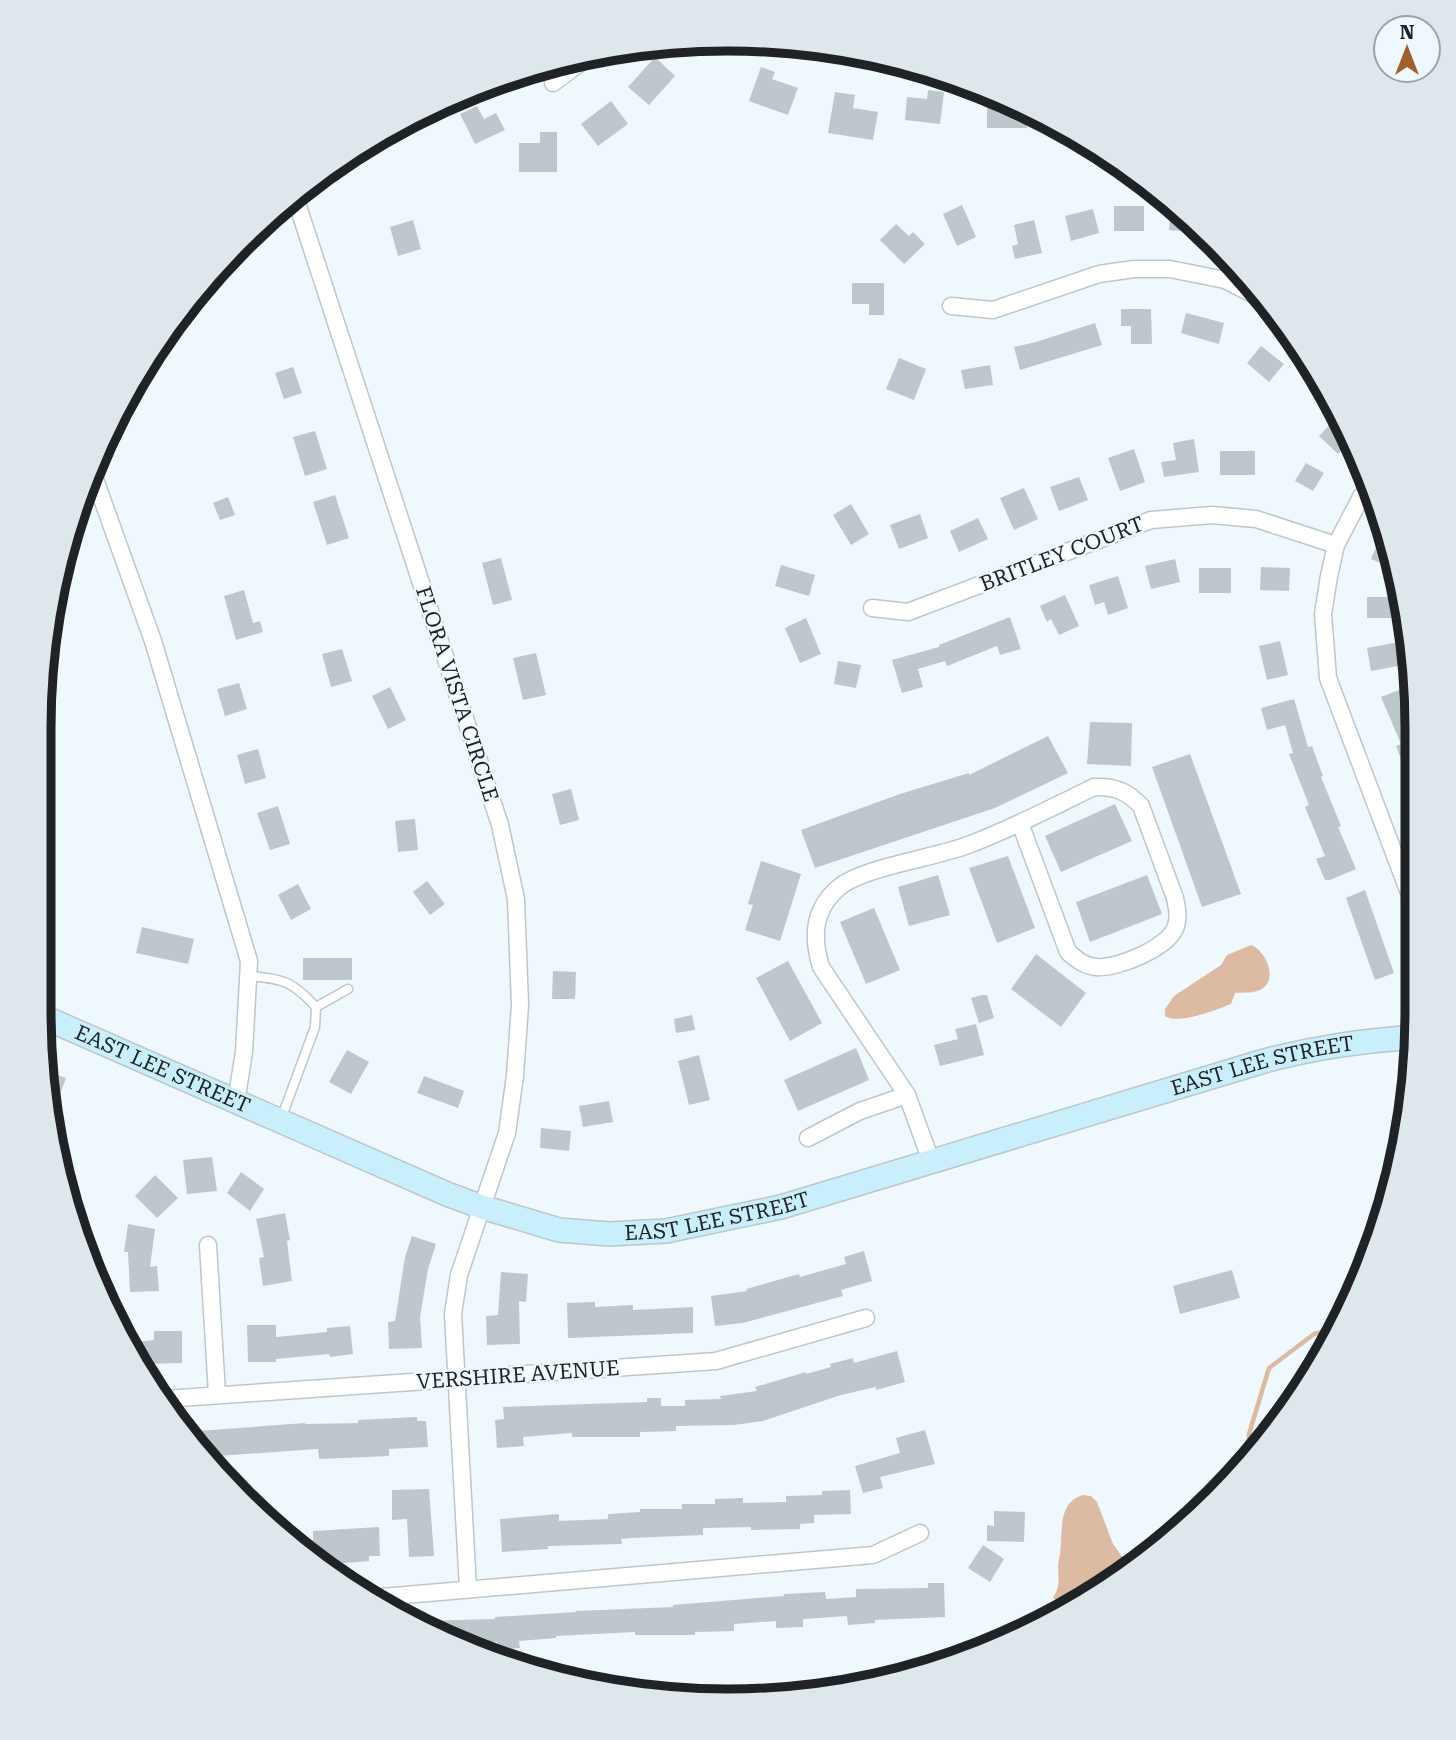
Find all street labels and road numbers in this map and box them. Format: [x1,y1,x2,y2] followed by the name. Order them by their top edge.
[977,512,1147,596] street label: BRITLEY COURT
[411,583,503,805] street label: FLORA VISTA CIRCLE
[72,1020,254,1118] street label: EAST LEE STREET
[1168,1031,1355,1100] street label: EAST LEE STREET
[624,1187,812,1245] street label: EAST LEE STREET
[416,1356,620,1394] street label: VERSHIRE AVENUE

